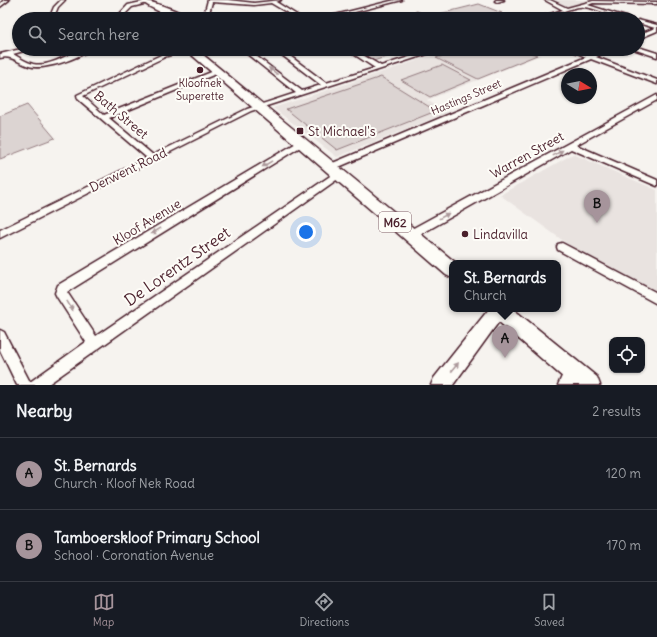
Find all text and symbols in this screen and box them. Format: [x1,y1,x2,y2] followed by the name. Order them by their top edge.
[12,12,645,56] search box
[26,23,48,45] icon: search
[58,25,139,44] text: Search here
[195,65,205,75] marker: Kloofnek Superette
[267,67,278,76] one-way arrow
[561,68,597,104] north arrow
[176,76,224,103] place label: Kloofnek Superette
[429,76,503,118] street label: Hastings Street
[90,87,152,143] street label: Bath Street
[308,123,376,140] place label: St Michael's
[295,126,305,136] marker: St Michael's
[487,128,567,182] street label: Warren Street
[86,144,170,196] street label: Derwent Road
[552,150,563,157] one-way arrow
[261,160,273,167] one-way arrow
[584,190,610,223] pin: B
[110,195,184,249] street label: Kloof Avenue
[379,212,411,232] road number: M62
[438,213,450,219] one-way arrow
[120,222,234,310] street label: De Lorentz Street
[296,222,316,242] your location
[473,226,528,243] place label: Lindavilla
[150,228,162,235] one-way arrow
[460,229,470,239] marker: Lindavilla
[449,260,561,312] popup
[464,268,546,287] text: St. Bernards
[464,287,507,304] text: Church
[66,300,73,312] one-way arrow
[492,325,518,358] pin: A
[609,337,645,373] map controls
[609,337,645,373] button: locate
[451,361,460,372] one-way arrow
[16,400,72,422] text: Nearby
[592,403,641,420] text: 2 results
[54,456,137,475] text: St. Bernards
[25,465,33,482] text: A
[606,465,641,482] text: 120 m
[54,475,195,492] text: Church · Kloof Nek Road
[54,528,260,547] text: Tamboerskloof Primary School
[25,537,33,554] text: B
[606,537,641,554] text: 170 m
[54,547,214,564] text: School · Coronation Avenue
[93,591,115,629] tab: Map
[300,591,349,629] tab: Directions
[534,591,564,629] tab: Saved

